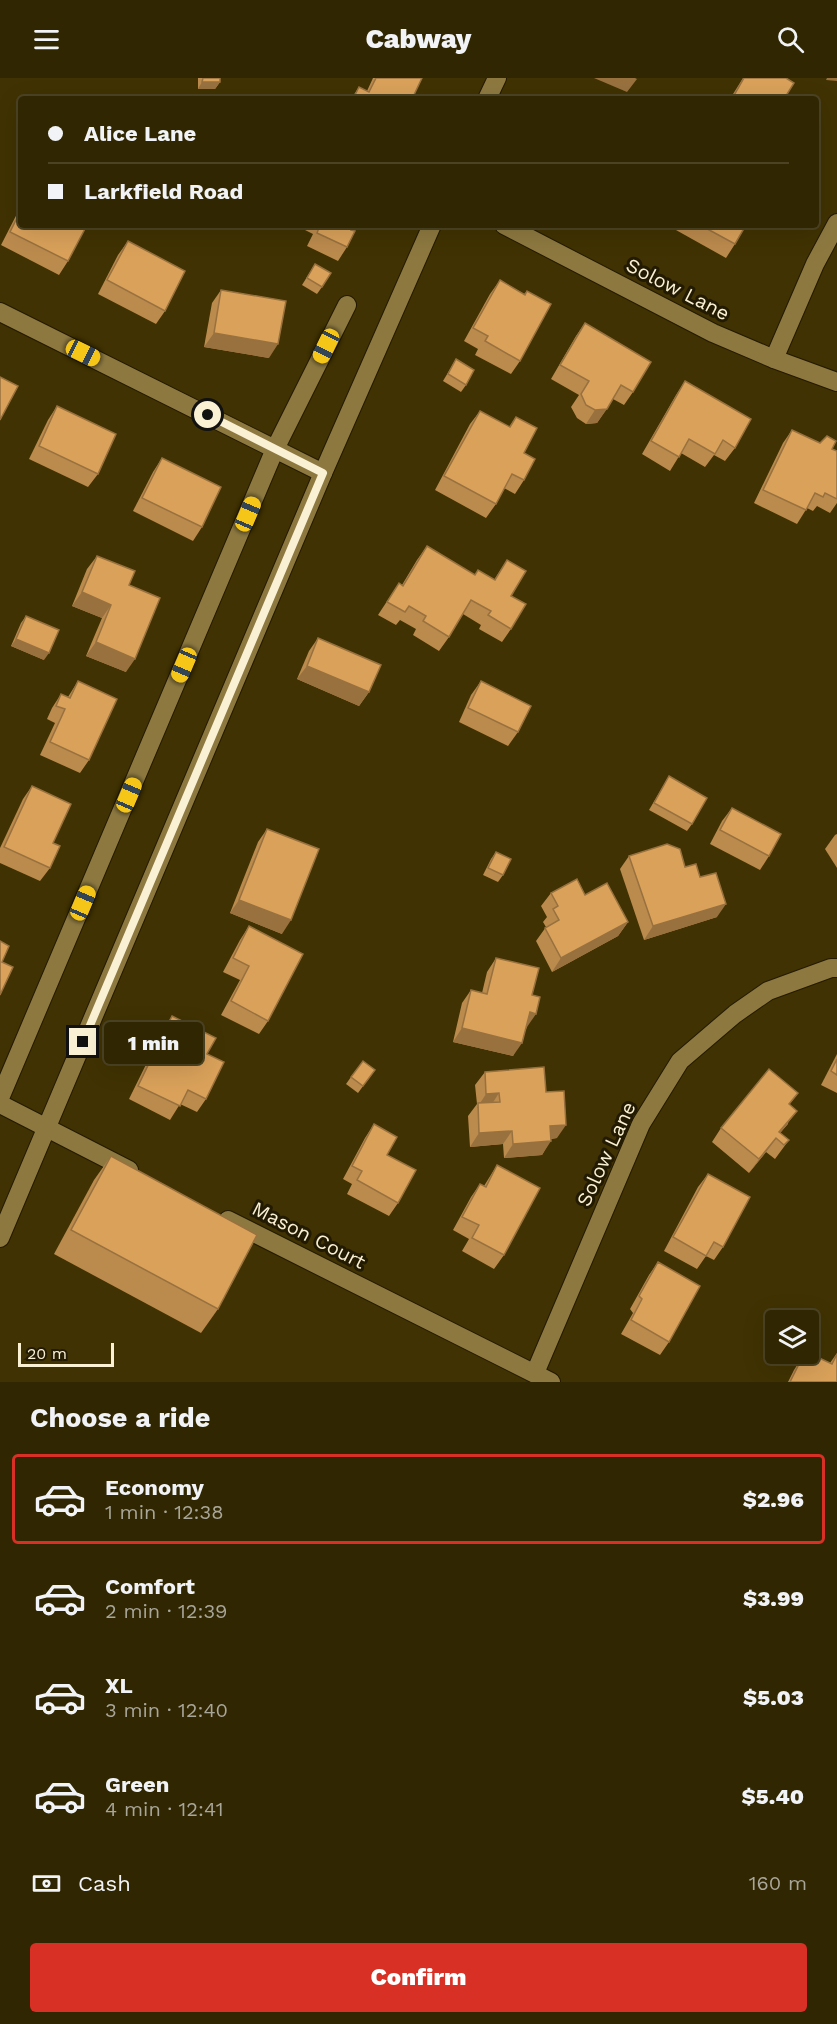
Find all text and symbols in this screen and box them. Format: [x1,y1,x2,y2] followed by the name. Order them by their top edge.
[30,23,63,56] icon: menu
[366,23,472,55] text: Cabway
[774,23,807,56] icon: search
[84,121,196,146] text: Alice Lane
[84,179,243,204] text: Larkfield Road
[622,253,734,325] street label: Solow Lane
[310,326,342,366] car
[63,337,103,369] car
[194,401,221,428] route start
[233,494,263,534] car
[169,645,199,685] car
[114,775,144,815] car
[68,883,98,923] car
[104,1021,203,1063] callout: 1 min
[69,1028,96,1055] route end
[128,1031,179,1055] text: 1 min
[571,1098,641,1210] street label: Solow Lane
[248,1196,370,1274] street label: Mason Court
[765,1310,819,1364] map controls
[765,1310,819,1364] button: layers
[18,1340,114,1368] scale bar
[27,1344,67,1363] text: 20 m
[30,1402,210,1434] text: Choose a ride
[33,1472,87,1526] icon: car
[105,1475,204,1500] text: Economy
[743,1487,804,1512] text: $2.96
[105,1500,224,1524] text: 1 min · 12:38
[33,1571,87,1625] icon: car
[105,1574,195,1599] text: Comfort
[743,1586,804,1611] text: $3.99
[105,1599,227,1623] text: 2 min · 12:39
[33,1670,87,1724] icon: car
[105,1673,133,1698] text: XL
[743,1685,804,1710] text: $5.03
[105,1698,228,1722] text: 3 min · 12:40
[33,1769,87,1823] icon: car
[105,1772,169,1797] text: Green
[742,1784,804,1809] text: $5.40
[105,1797,224,1821] text: 4 min · 12:41
[30,1867,63,1900] icon: cash
[78,1871,131,1896] text: Cash
[749,1871,807,1895] text: 160 m
[30,1943,807,2012] button: Confirm

